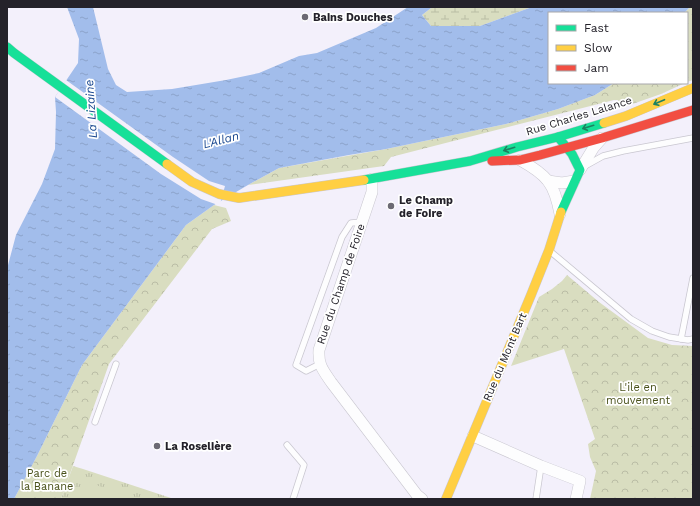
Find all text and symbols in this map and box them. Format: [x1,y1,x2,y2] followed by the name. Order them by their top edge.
[313,11,393,24] place label: Bains Douches
[300,12,310,22] marker: Bains Douches
[548,12,688,84] legend
[584,21,609,35] text: Fast
[584,41,612,55] text: Slow
[584,61,609,75] text: Jam
[82,79,100,139] water label: La Lizaine
[524,94,634,138] street label: Rue Charles Lalance
[654,98,666,106] one-way arrow
[582,124,595,131] one-way arrow
[201,128,241,152] water label: L'Allan
[503,146,516,153] one-way arrow
[399,194,453,220] place label: Le Champ de Foire
[386,201,396,211] marker: Le Champ de Foire
[314,222,368,346] street label: Rue du Champ de Foire
[481,311,530,403] street label: Rue du Mont Bart
[606,381,670,407] park label: L'ile en mouvement
[165,440,232,453] place label: La Roselière
[152,441,162,451] marker: La Roselière
[21,467,73,493] park label: Parc de la Banane

